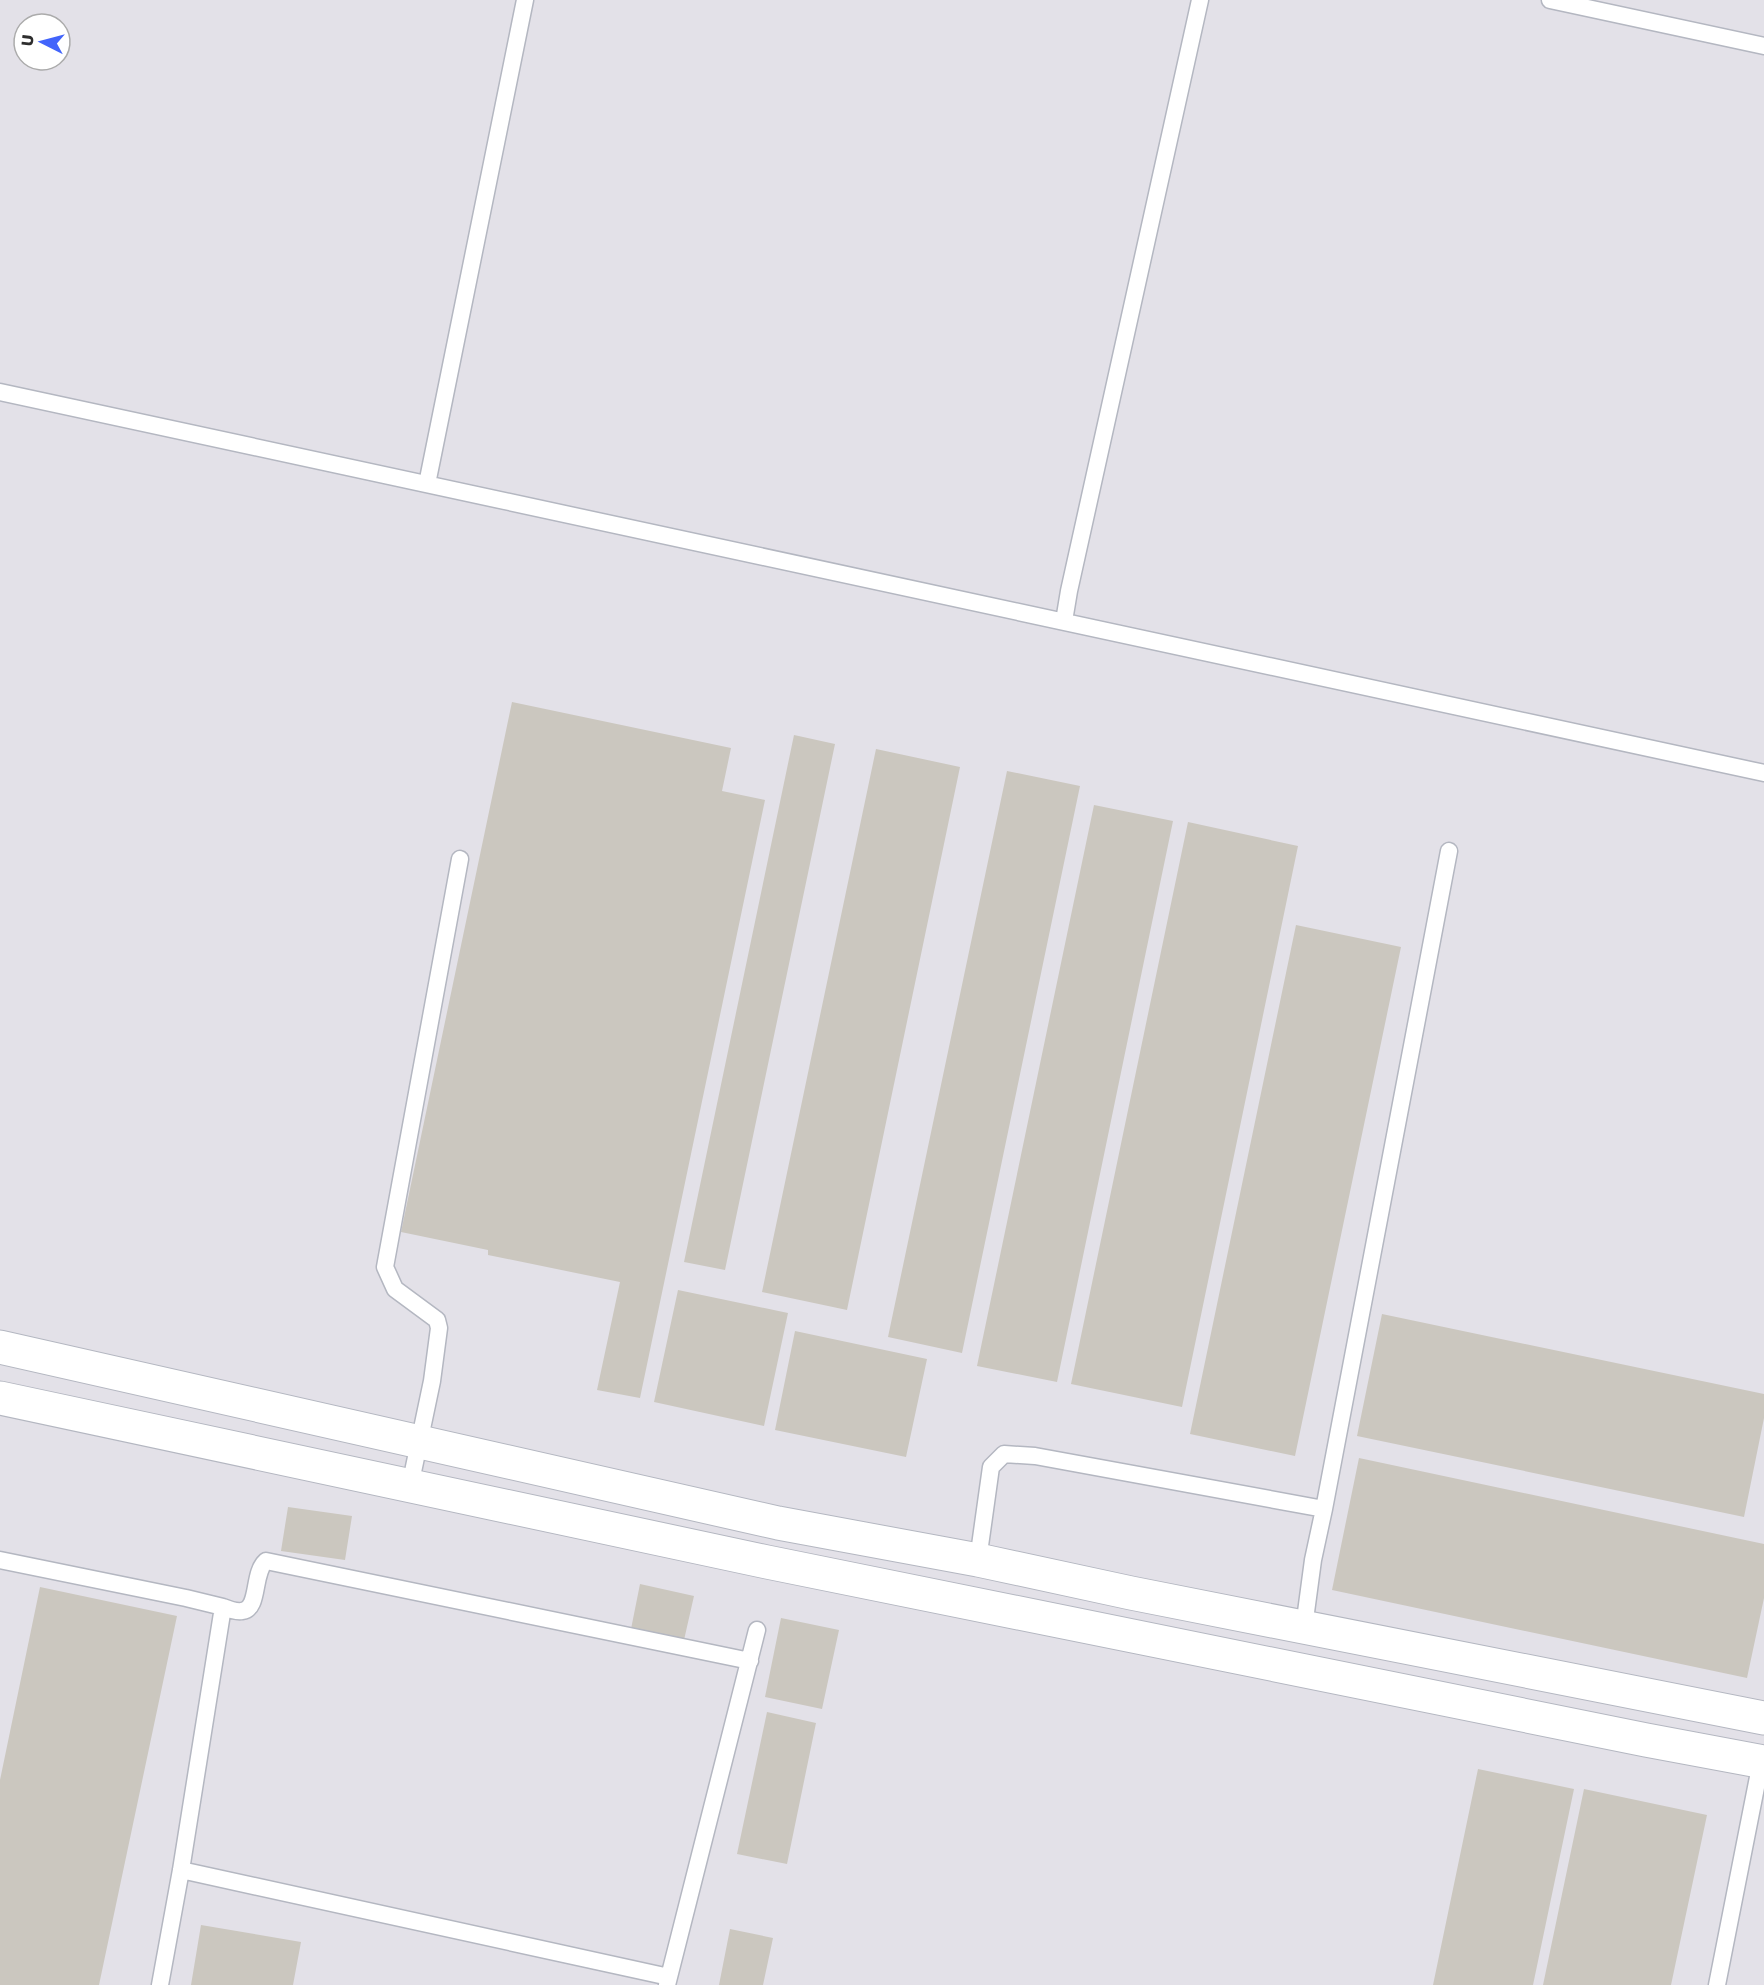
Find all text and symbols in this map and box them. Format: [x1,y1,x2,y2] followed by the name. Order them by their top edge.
[12,12,72,72] north arrow
[18,34,38,47] text: U

